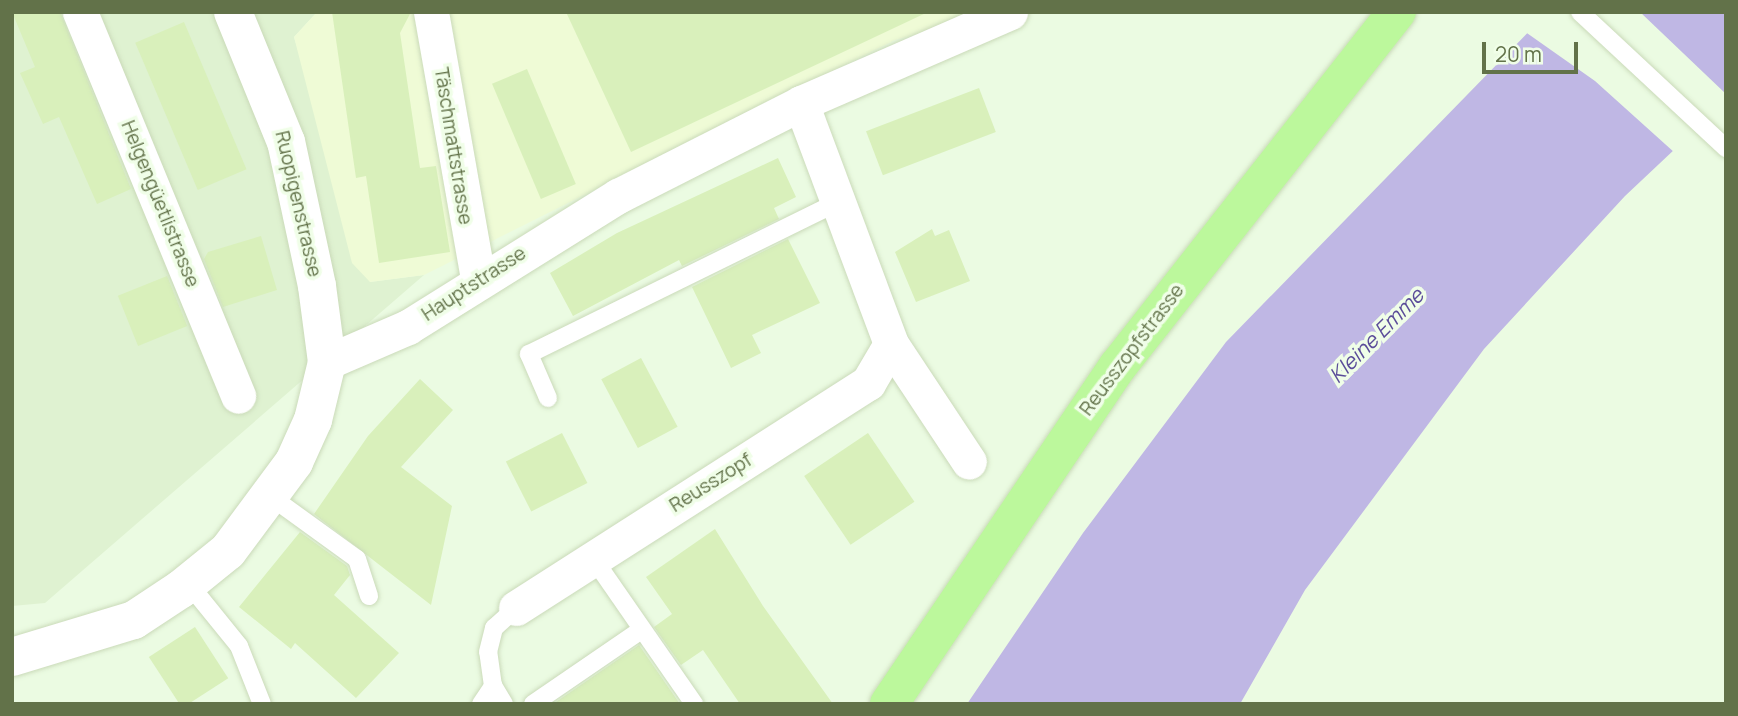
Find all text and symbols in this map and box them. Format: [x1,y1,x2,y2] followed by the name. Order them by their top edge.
[1486,28,1582,72] scale bar
[1495,40,1542,68] text: 20 m
[429,66,477,226] street label: Täschmattstrasse
[116,117,204,291] street label: Helgengüetlistrasse
[270,129,326,279] street label: Ruopigenstrasse
[418,242,530,326] street label: Hauptstrasse
[1075,280,1189,420] street label: Reusszopfstrasse
[1324,283,1428,387] water label: Kleine Emme
[666,449,756,517] street label: Reusszopf

